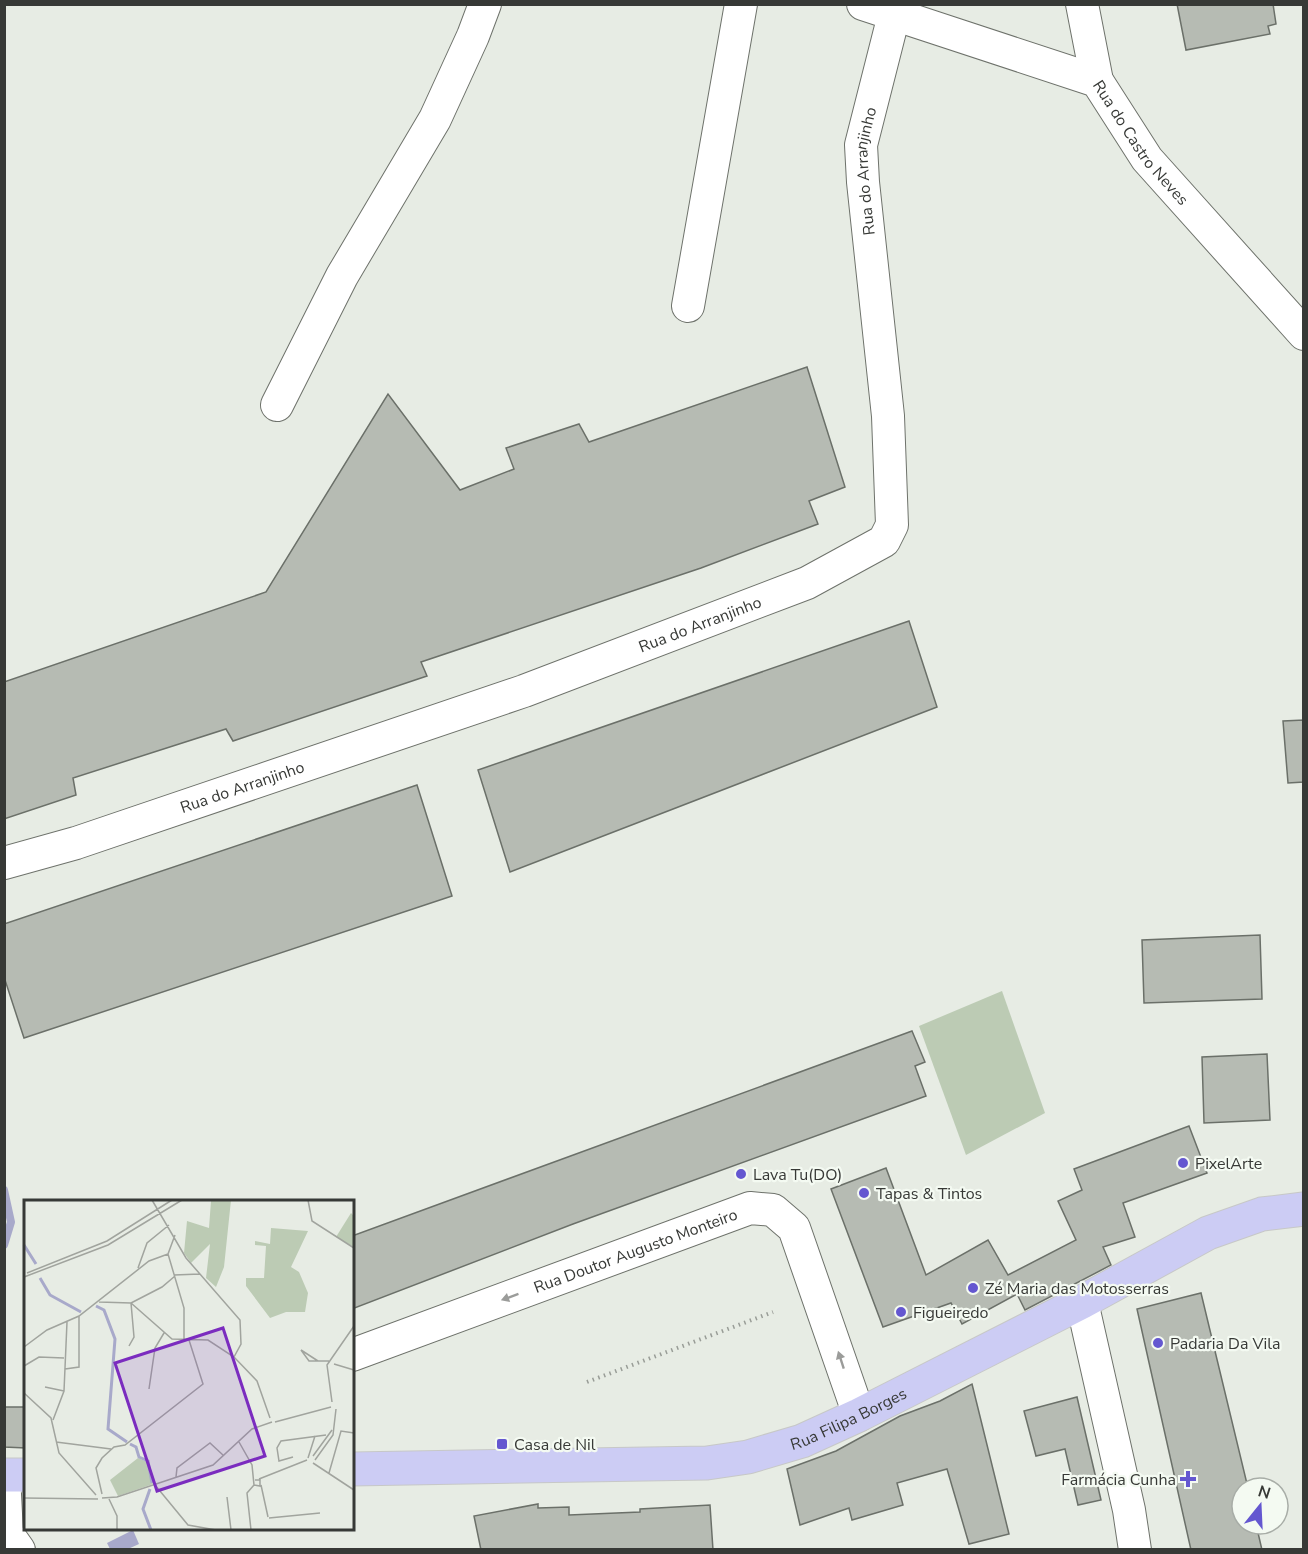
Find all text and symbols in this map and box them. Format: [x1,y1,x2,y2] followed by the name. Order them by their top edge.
[1087,76,1193,210] street label: Rua do Castro Neves
[850,104,882,236] street label: Rua do Arranjinho
[636,591,765,658] street label: Rua do Arranjinho
[177,756,307,819] street label: Rua do Arranjinho
[1195,1153,1262,1175] place label: PixelArte
[1176,1156,1190,1170] marker: PixelArte
[753,1164,842,1186] place label: Lava Tu(DO)
[734,1167,748,1181] marker: Lava Tu(DO)
[876,1183,982,1205] place label: Tapas & Tintos
[857,1186,871,1200] marker: Tapas & Tintos
[24,1200,354,1530] inset map
[531,1204,741,1299] street label: Rua Doutor Augusto Monteiro
[985,1278,1169,1300] place label: Zé Maria das Motosserras
[966,1281,980,1295] marker: Zé Maria das Motosserras
[501,1293,519,1303] one-way arrow
[913,1302,989,1324] place label: Figueiredo
[894,1305,908,1319] marker: Figueiredo
[1170,1333,1280,1355] place label: Padaria Da Vila
[1151,1336,1165,1350] marker: Padaria Da Vila
[835,1351,845,1369] one-way arrow
[788,1383,910,1456] street label: Rua Filipa Borges
[514,1434,596,1456] place label: Casa de Nil
[495,1437,509,1451] marker: Casa de Nil
[1061,1469,1176,1491] place label: Farmácia Cunha
[1181,1472,1195,1486] marker: Farmácia Cunha
[1230,1476,1290,1536] north arrow
[1255,1480,1273,1505] text: N

